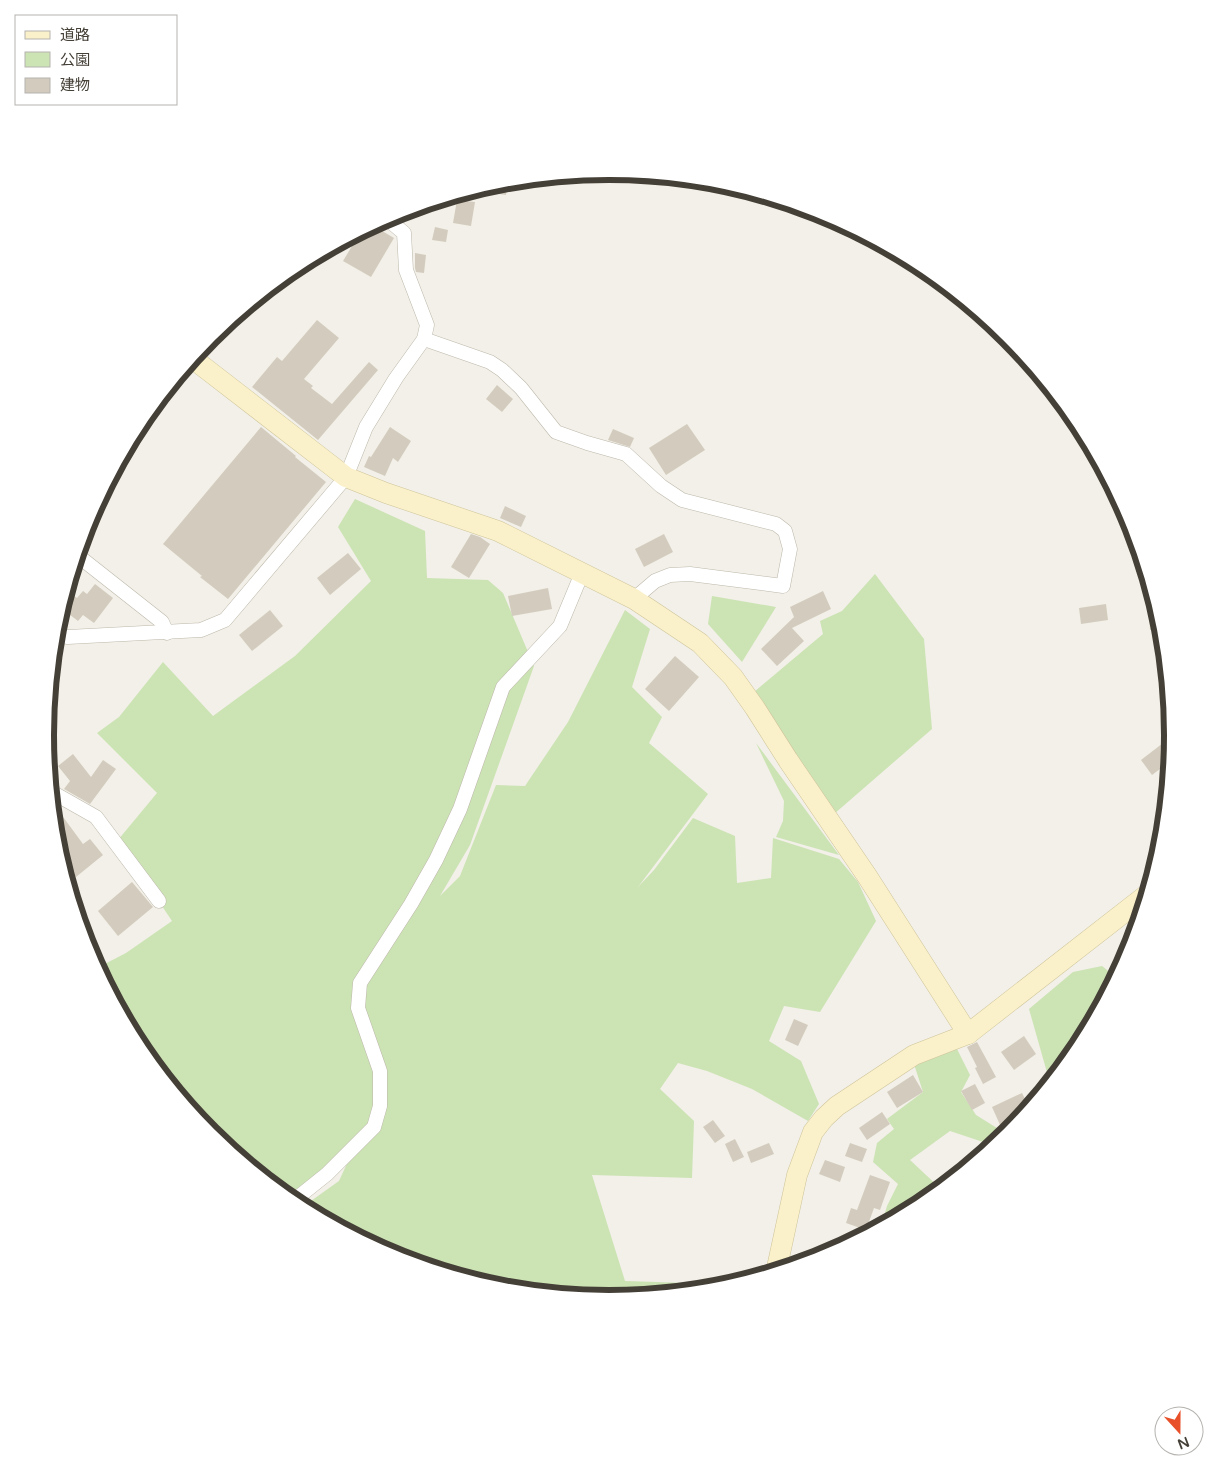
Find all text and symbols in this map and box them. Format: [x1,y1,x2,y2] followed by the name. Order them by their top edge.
[15,15,178,105] legend
[60,26,90,44] text: 道路
[60,51,90,69] text: 公園
[60,76,90,94] text: 建物
[1154,1406,1204,1456] north arrow
[1175,1433,1192,1453] text: N

